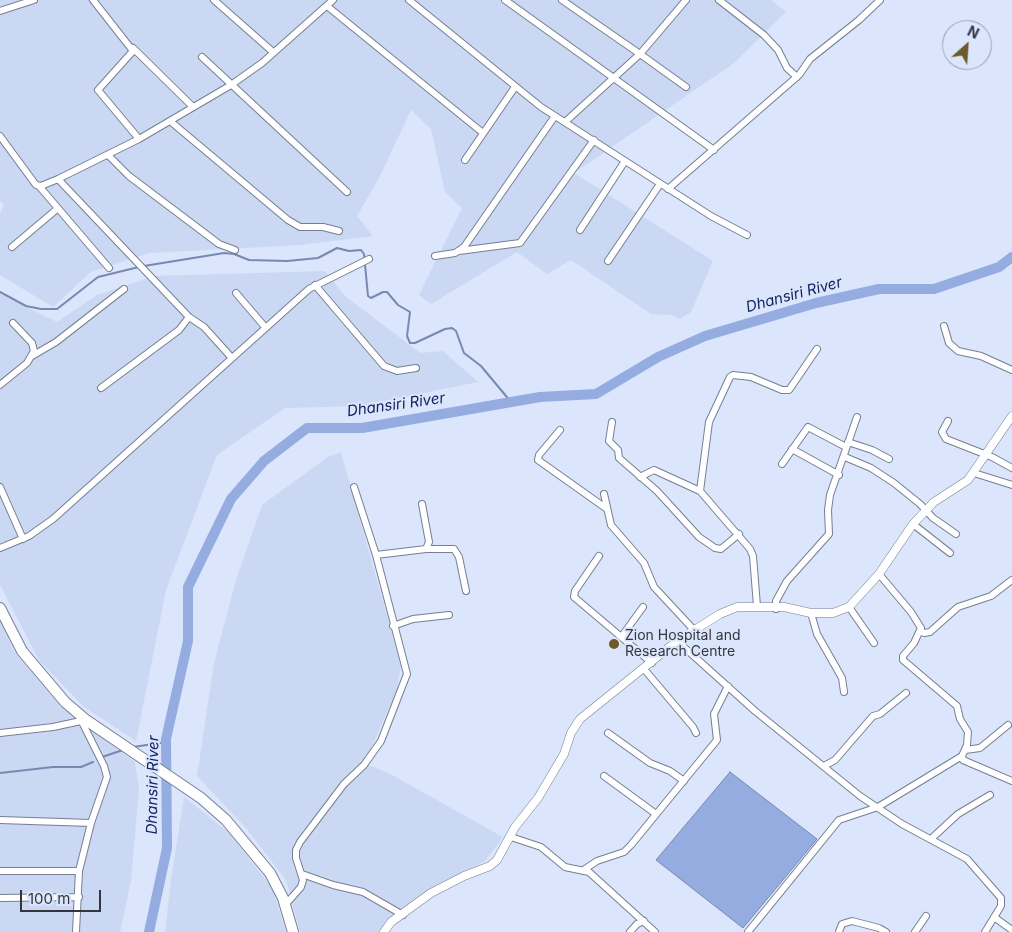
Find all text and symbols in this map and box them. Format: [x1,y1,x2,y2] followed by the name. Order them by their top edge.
[942,20,992,70] north arrow
[965,22,982,42] text: N
[744,274,844,316] water label: Dhansiri River
[346,389,446,421] water label: Dhansiri River
[625,628,740,660] place label: Zion Hospital and Research Centre
[607,637,621,651] marker: Zion Hospital and Research Centre
[143,735,163,835] water label: Dhansiri River
[22,880,104,912] scale bar
[28,889,70,908] text: 100 m

